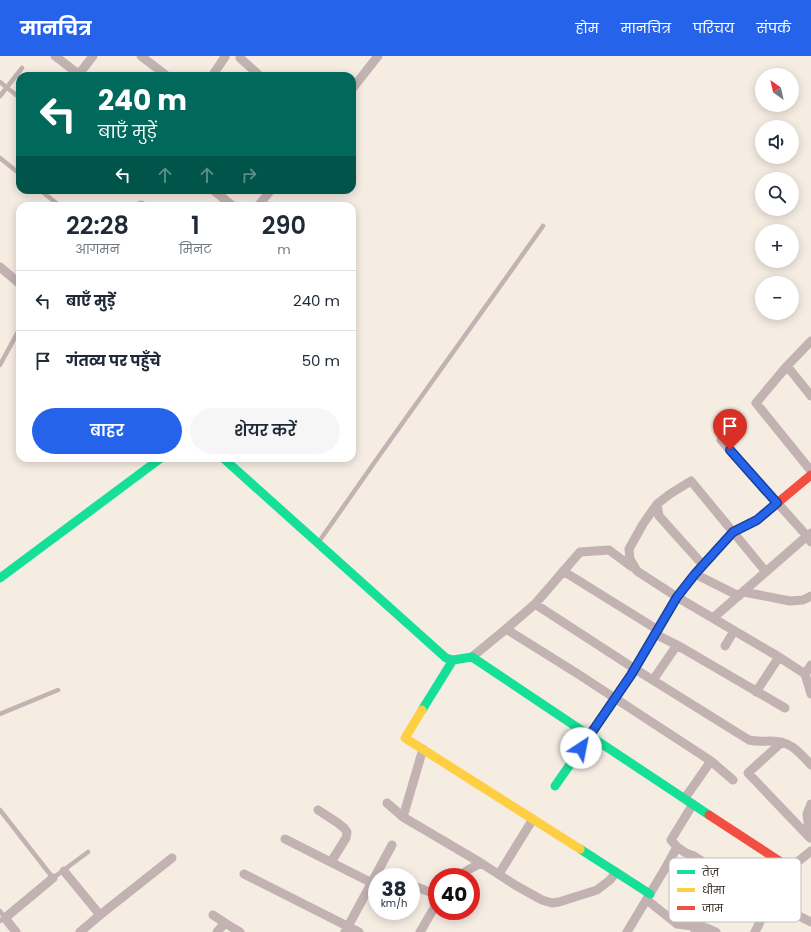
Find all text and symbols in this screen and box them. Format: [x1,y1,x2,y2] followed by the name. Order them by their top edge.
[20,15,92,42] text: मानचित्र
[575,18,599,38] text: होम
[621,18,671,38] text: मानचित्र
[693,18,734,38] text: परिचय
[756,18,791,38] text: संपर्क
[755,68,799,112] north arrow
[755,68,799,320] map controls
[98,81,187,120] text: 240 m
[32,88,84,140] icon: left
[98,119,157,144] text: बाएँ मुड़ें
[755,120,799,164] button: sound
[112,164,134,186] icon: left
[154,164,176,186] icon: ahead
[196,164,218,186] icon: ahead
[238,164,260,186] icon: right
[755,172,799,216] button: search
[66,209,129,242] text: 22:28
[191,209,200,242] text: 1
[262,209,306,242] text: 290
[755,224,799,268] button: +
[75,240,120,259] text: आगमन
[179,240,212,259] text: मिनट
[277,240,291,259] text: m
[755,276,799,320] button: −
[32,290,54,312] icon: left
[66,290,115,311] text: बाएँ मुड़ें
[293,290,340,311] text: 240 m
[32,350,54,372] icon: arrive
[66,350,161,371] text: गंतव्य पर पहुँचे
[302,350,340,371] text: 50 m
[32,408,182,454] button: बाहर
[190,408,340,454] button: शेयर करें
[713,409,747,450] pin
[719,415,741,437] icon: arrive
[560,727,602,769] position arrow
[669,858,801,922] legend
[701,864,720,880] text: तेज़
[428,868,480,920] speed limit sign: 40
[381,875,407,903] text: 38
[702,882,726,898] text: धीमा
[381,896,407,911] text: km/h
[701,900,723,916] text: जाम

